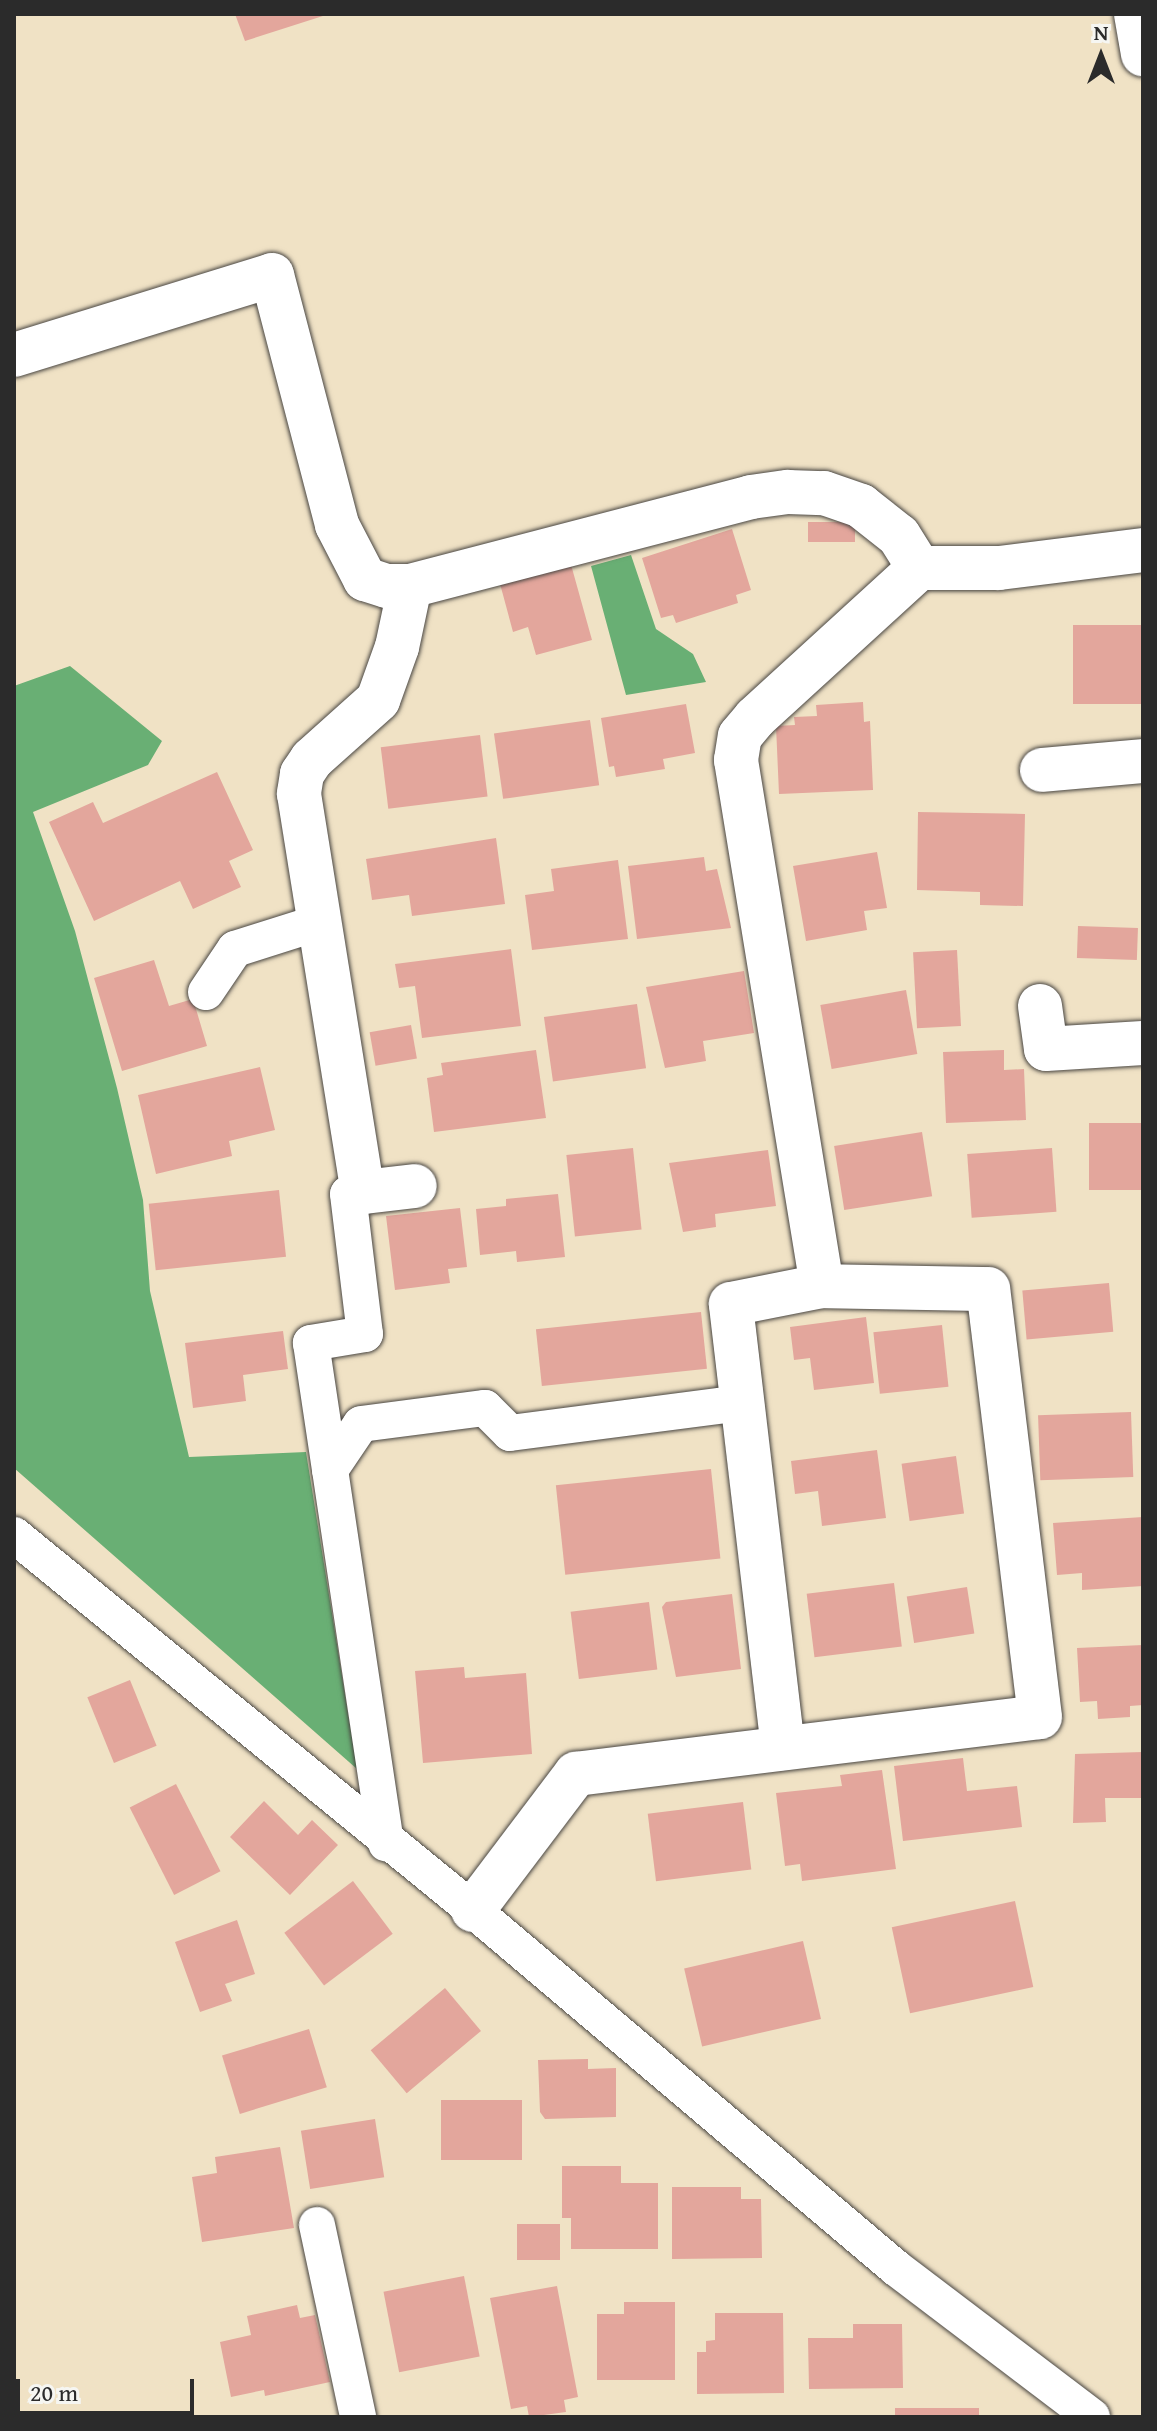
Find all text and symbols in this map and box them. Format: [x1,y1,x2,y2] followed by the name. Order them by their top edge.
[1061,16,1141,96] north arrow
[1094,16,1108,48] text: N
[20,2363,198,2413] scale bar
[30,2375,78,2410] text: 20 m

